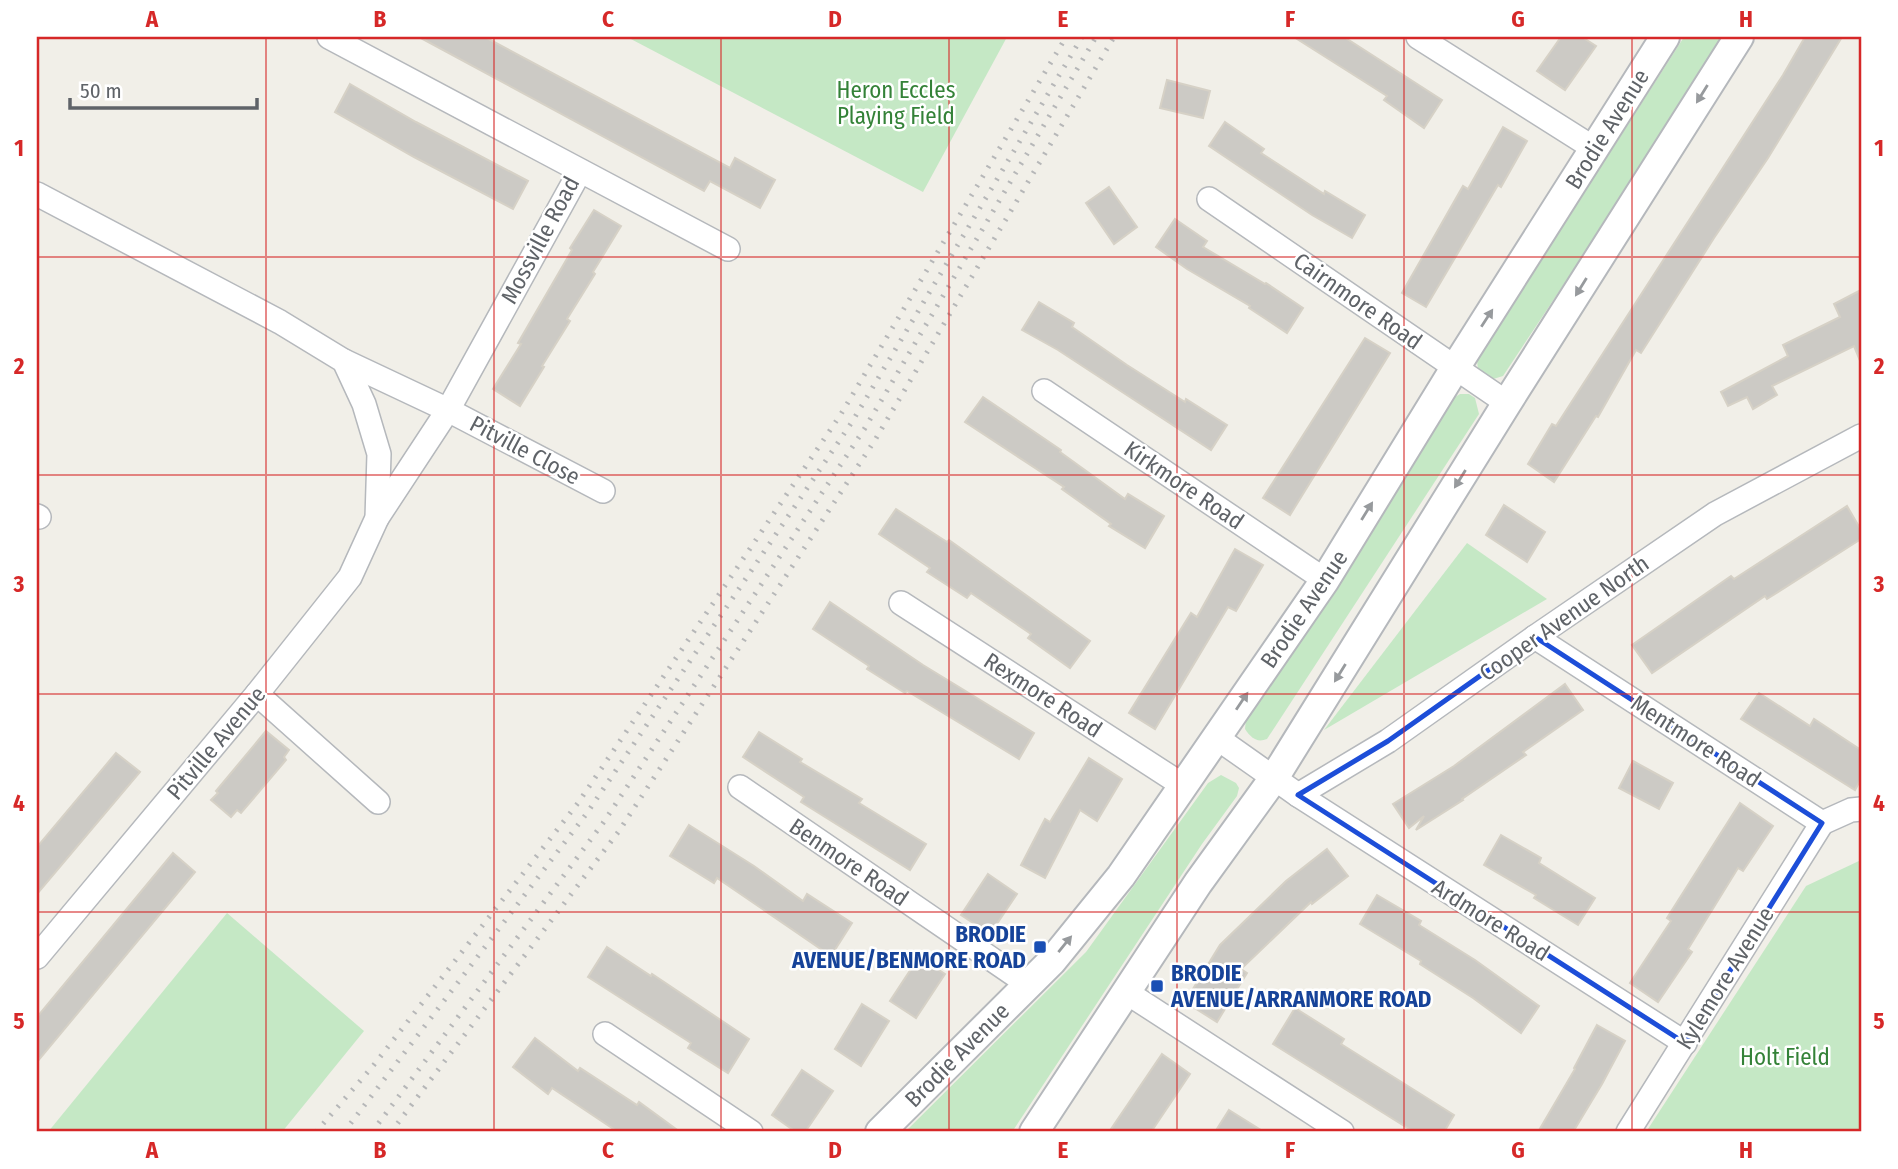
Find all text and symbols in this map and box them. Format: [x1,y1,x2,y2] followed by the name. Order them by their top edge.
[145,5,159,33] text: A
[374,5,387,33] text: B
[602,5,614,33] text: C
[828,5,842,33] text: D
[1058,5,1069,33] text: E
[1285,5,1295,33] text: F
[1511,5,1525,33] text: G
[1739,5,1753,33] text: H
[1559,64,1655,194] street label: Brodie Avenue
[70,66,257,110] scale bar
[836,76,956,130] park label: Heron Eccles Playing Field
[80,78,122,104] text: 50 m
[1696,85,1709,104] one-way arrow
[14,134,24,162] text: 1
[1874,134,1884,162] text: 1
[495,172,585,308] street label: Mossville Road
[1288,246,1428,356] street label: Cairnmore Road
[1574,277,1587,296] one-way arrow
[1480,308,1493,327] one-way arrow
[13,352,25,380] text: 2
[1873,352,1885,380] text: 2
[465,409,585,491] street label: Pitville Close
[1119,435,1249,535] street label: Kirkmore Road
[1453,470,1466,489] one-way arrow
[1360,501,1373,521] one-way arrow
[1254,545,1354,673] street label: Brodie Avenue
[1474,549,1654,687] street label: Cooper Avenue North
[13,570,25,598] text: 3
[1873,570,1885,598] text: 3
[979,646,1107,744] street label: Rexmore Road
[1333,663,1346,682] one-way arrow
[161,681,271,805] street label: Pitville Avenue
[1626,689,1766,793] street label: Mentmore Road
[1235,692,1249,710] one-way arrow
[13,789,25,817] text: 4
[1873,789,1885,817] text: 4
[784,812,914,912] street label: Benmore Road
[1427,873,1555,967] street label: Ardmore Road
[1670,902,1780,1054] street label: Kylemore Avenue
[791,920,1026,974] place label: BRODIE AVENUE/BENMORE ROAD
[1057,936,1072,953] one-way arrow
[1032,939,1048,955] marker: BRODIE AVENUE/BENMORE ROAD
[1170,959,1432,1013] place label: BRODIE AVENUE/ARRANMORE ROAD
[1149,978,1165,994] marker: BRODIE AVENUE/ARRANMORE ROAD
[899,997,1015,1113] street label: Brodie Avenue
[13,1007,25,1035] text: 5
[1873,1007,1885,1035] text: 5
[1740,1043,1830,1071] park label: Holt Field
[145,1136,159,1164] text: A
[374,1136,387,1164] text: B
[602,1136,614,1164] text: C
[828,1136,842,1164] text: D
[1058,1136,1069,1164] text: E
[1285,1136,1295,1164] text: F
[1511,1136,1525,1164] text: G
[1739,1136,1753,1164] text: H

